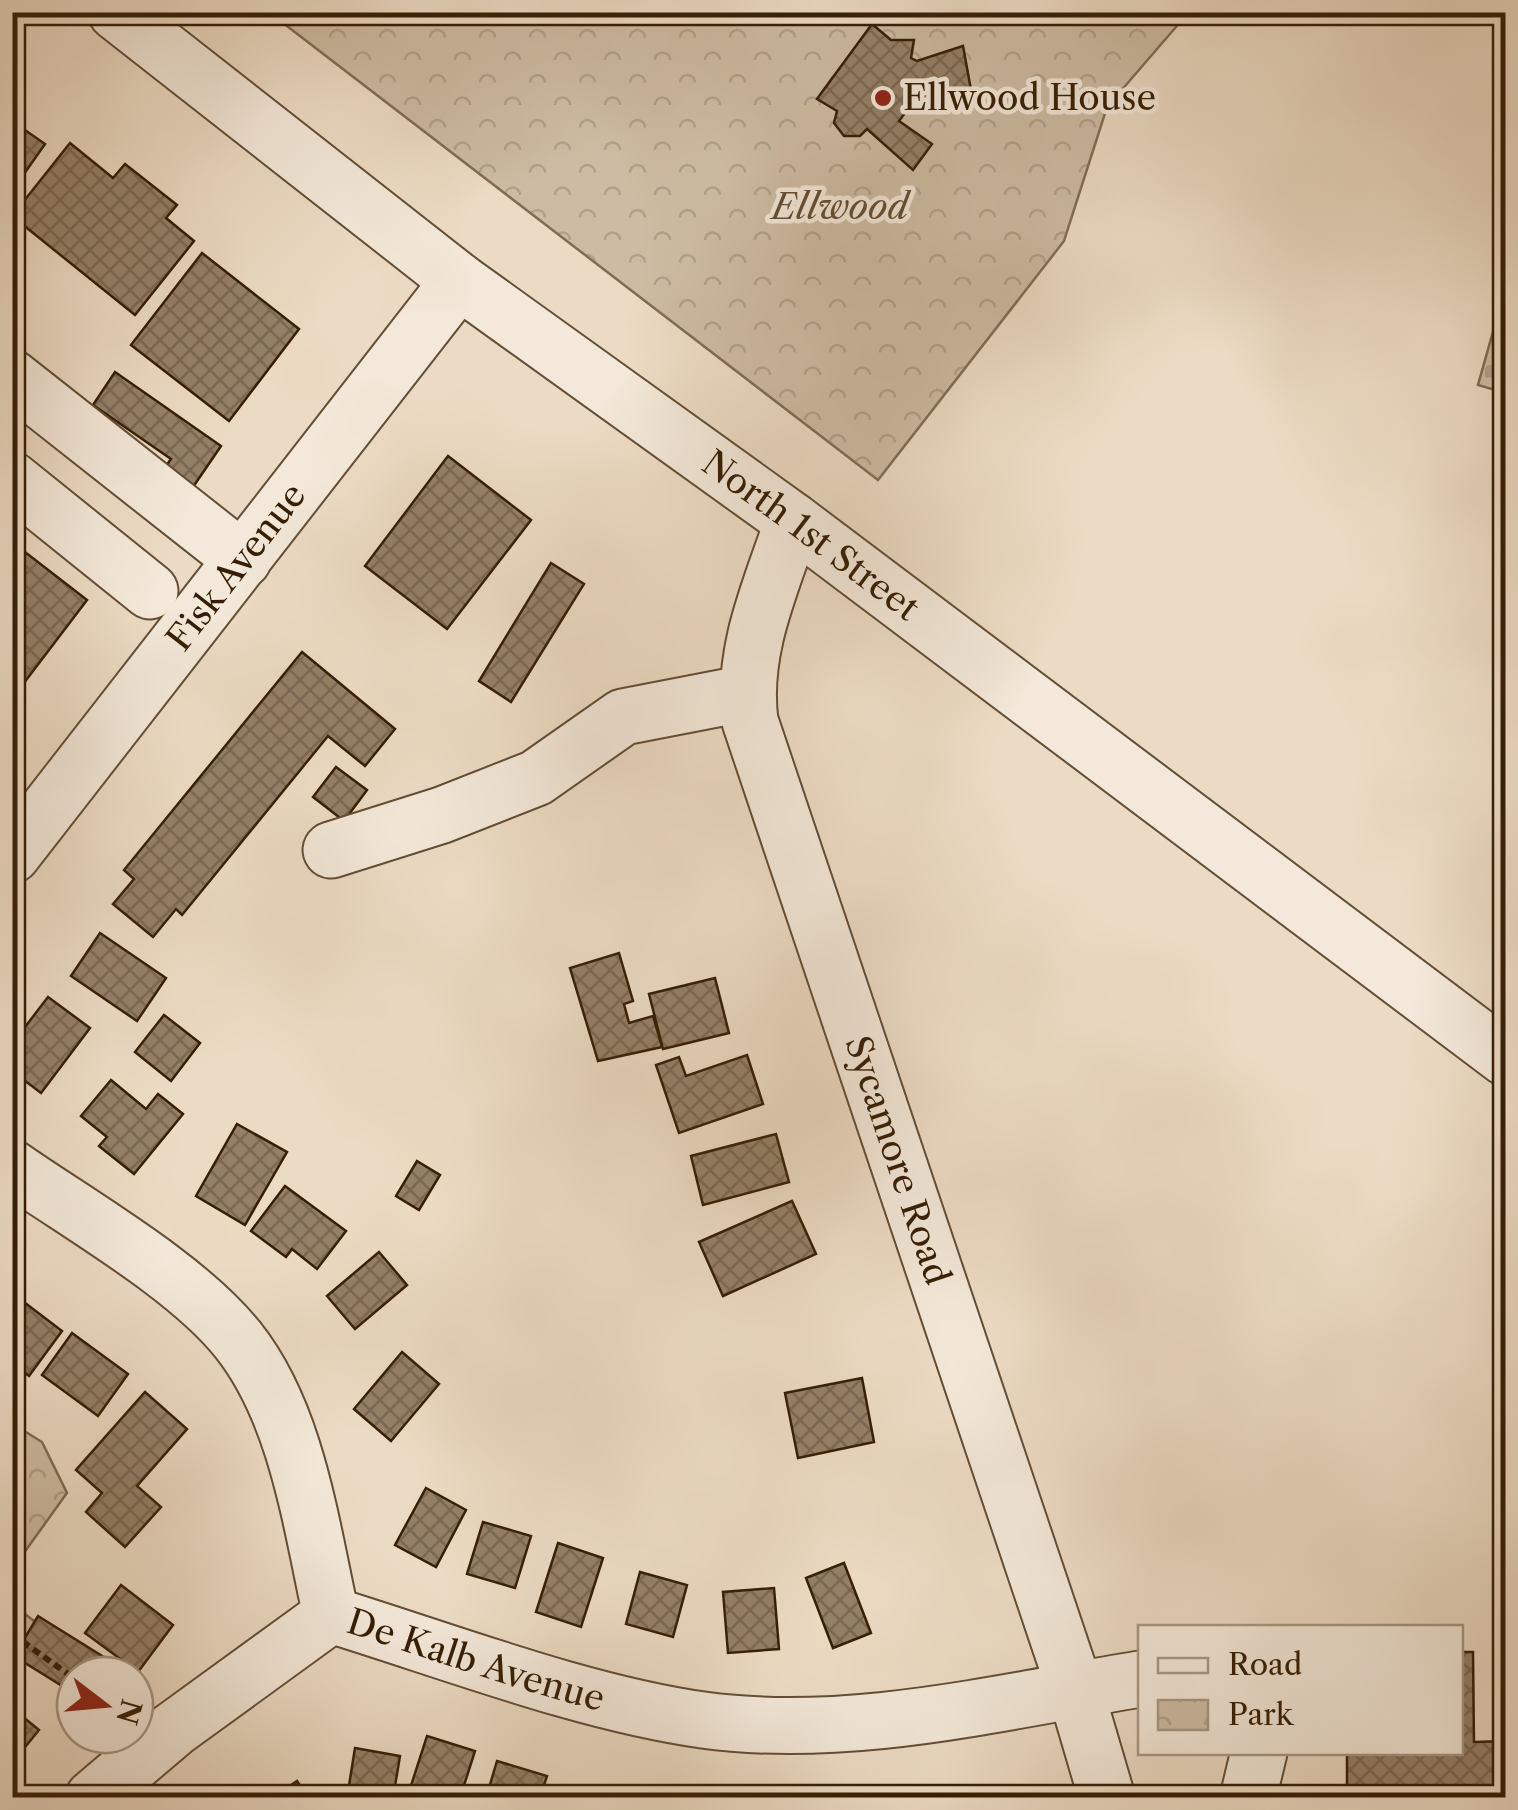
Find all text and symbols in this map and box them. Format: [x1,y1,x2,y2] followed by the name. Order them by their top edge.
[903,76,1156,119] place label: Ellwood House
[872,87,894,109] marker: Ellwood House
[769,185,911,228] park label: Ellwood
[694,441,928,630] street label: North 1st Street
[157,474,314,659] street label: Fisk Avenue
[836,1030,960,1290] street label: Sycamore Road
[342,1599,609,1720] street label: De Kalb Avenue
[1138,1625,1463,1755] legend
[1228,1646,1302,1683] text: Road
[55,1655,155,1755] north arrow
[109,1696,149,1728] text: N
[1228,1696,1295,1733] text: Park

